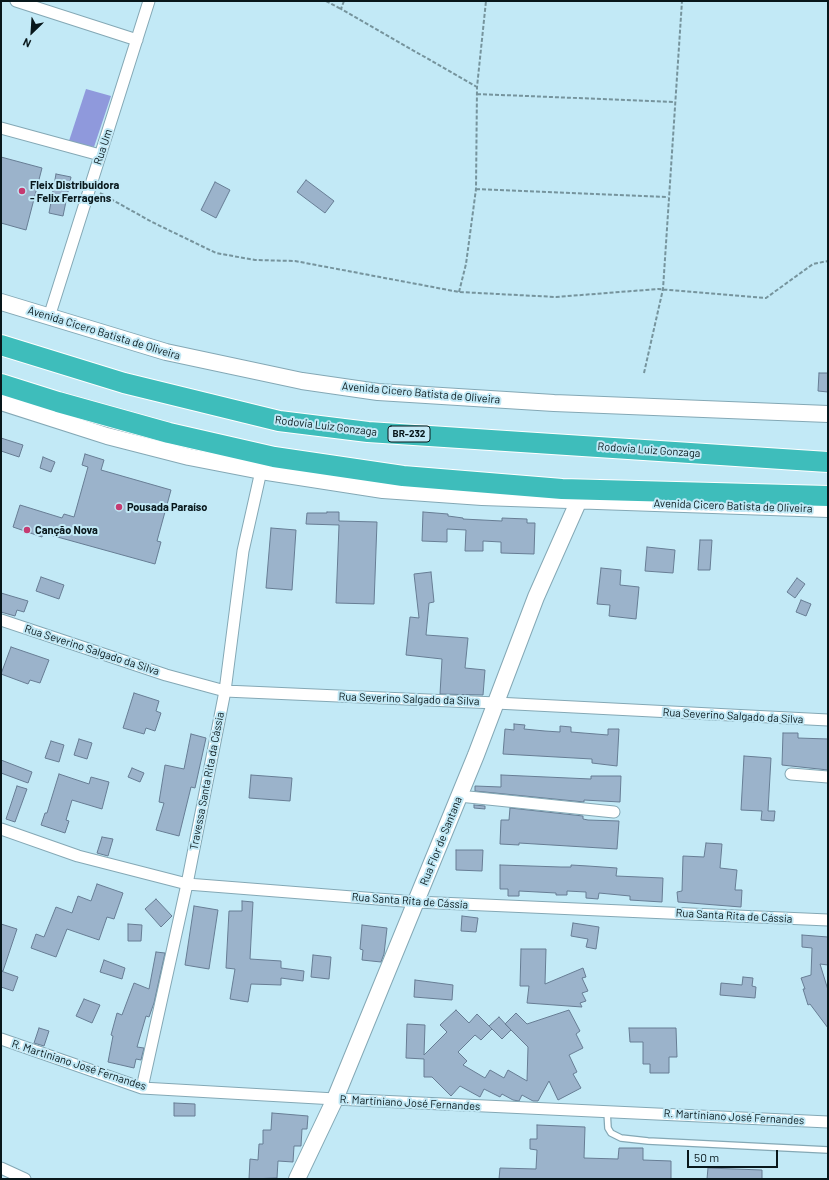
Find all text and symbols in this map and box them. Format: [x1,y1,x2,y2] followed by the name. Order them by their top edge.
[12,12,52,52] north arrow
[21,36,33,51] text: N
[91,128,115,166] street label: Rua Um
[30,178,119,204] place label: Fleix Distribuidora - Felix Ferragens
[17,186,27,196] marker: Fleix Distribuidora - Felix Ferragens
[26,303,182,363] street label: Avenida Cicero Batista de Oliveira
[341,380,501,406] street label: Avenida Cicero Batista de Oliveira
[274,413,378,439] street label: Rodovia Luiz Gonzaga
[388,426,430,442] road number: BR-232
[597,440,701,460] street label: Rodovia Luiz Gonzaga
[653,497,813,515] street label: Avenida Cicero Batista de Oliveira
[127,500,207,514] place label: Pousada Paraíso
[114,502,124,512] marker: Pousada Paraíso
[35,523,98,537] place label: Canção Nova
[22,525,32,535] marker: Canção Nova
[23,622,161,678] street label: Rua Severino Salgado da Silva
[338,690,480,708] street label: Rua Severino Salgado da Silva
[662,706,804,726] street label: Rua Severino Salgado da Silva
[187,711,227,851] street label: Travessa Santa Rita da Cássia
[417,795,465,887] street label: Rua Flor de Santana
[351,890,469,912] street label: Rua Santa Rita de Cássia
[675,906,793,926] street label: Rua Santa Rita de Cássia
[10,1037,148,1093] street label: R. Martiniano José Fernandes
[339,1093,481,1113] street label: R. Martiniano José Fernandes
[663,1107,805,1127] street label: R. Martiniano José Fernandes
[689,1142,780,1168] scale bar
[694,1150,719,1164] text: 50 m

